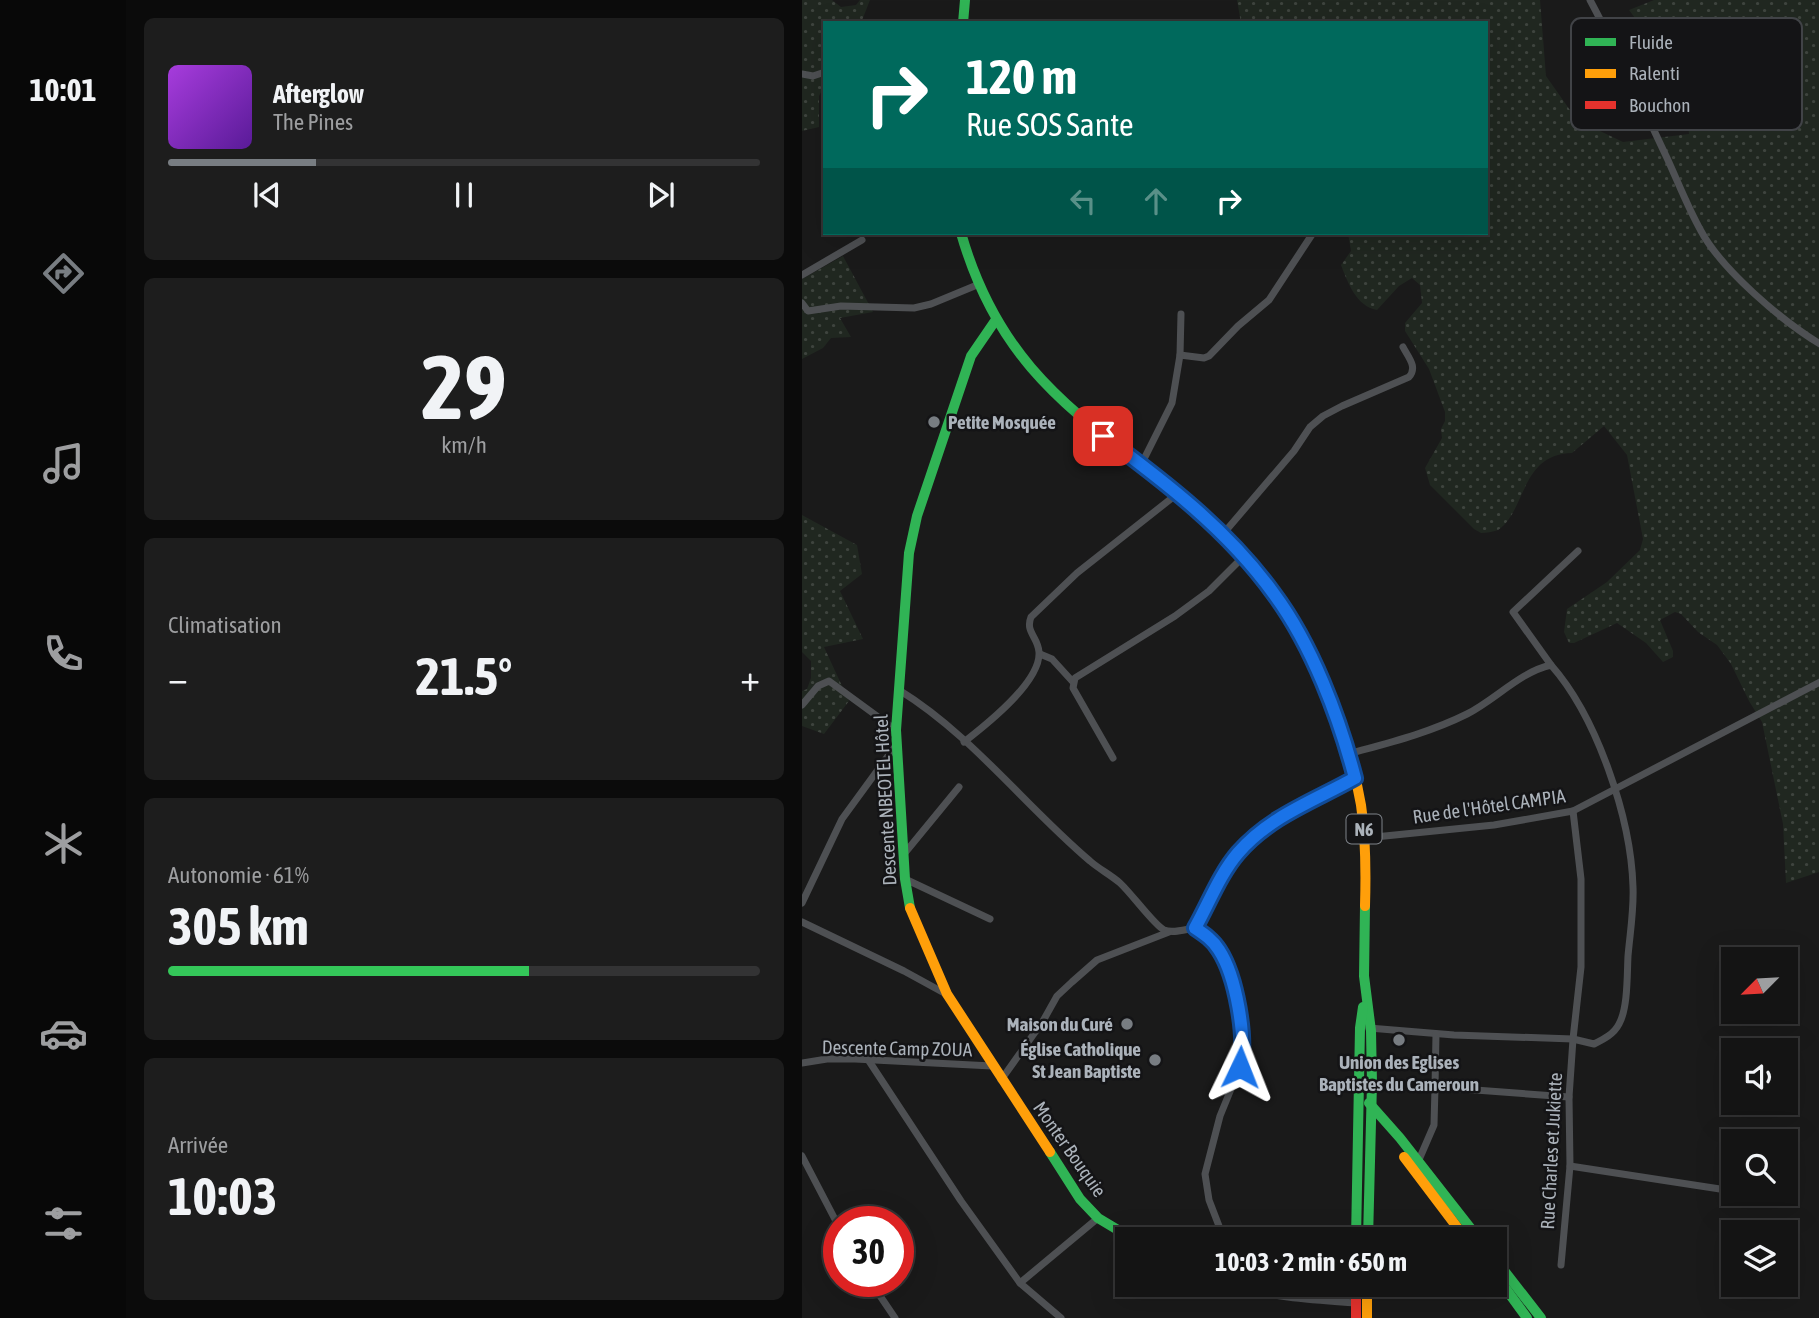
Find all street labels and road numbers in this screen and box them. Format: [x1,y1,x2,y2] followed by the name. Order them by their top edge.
[870,714,900,886] street label: Descente NBEOTEL Hôtel
[1411,784,1567,828] street label: Rue de l'Hôtel CAMPIA
[1346,814,1382,844] road number: N6
[822,1036,973,1060] street label: Descente Camp ZOUA
[1536,1072,1566,1230] street label: Rue Charles et Jukiette
[1029,1097,1111,1201] street label: Monter Bouquie

